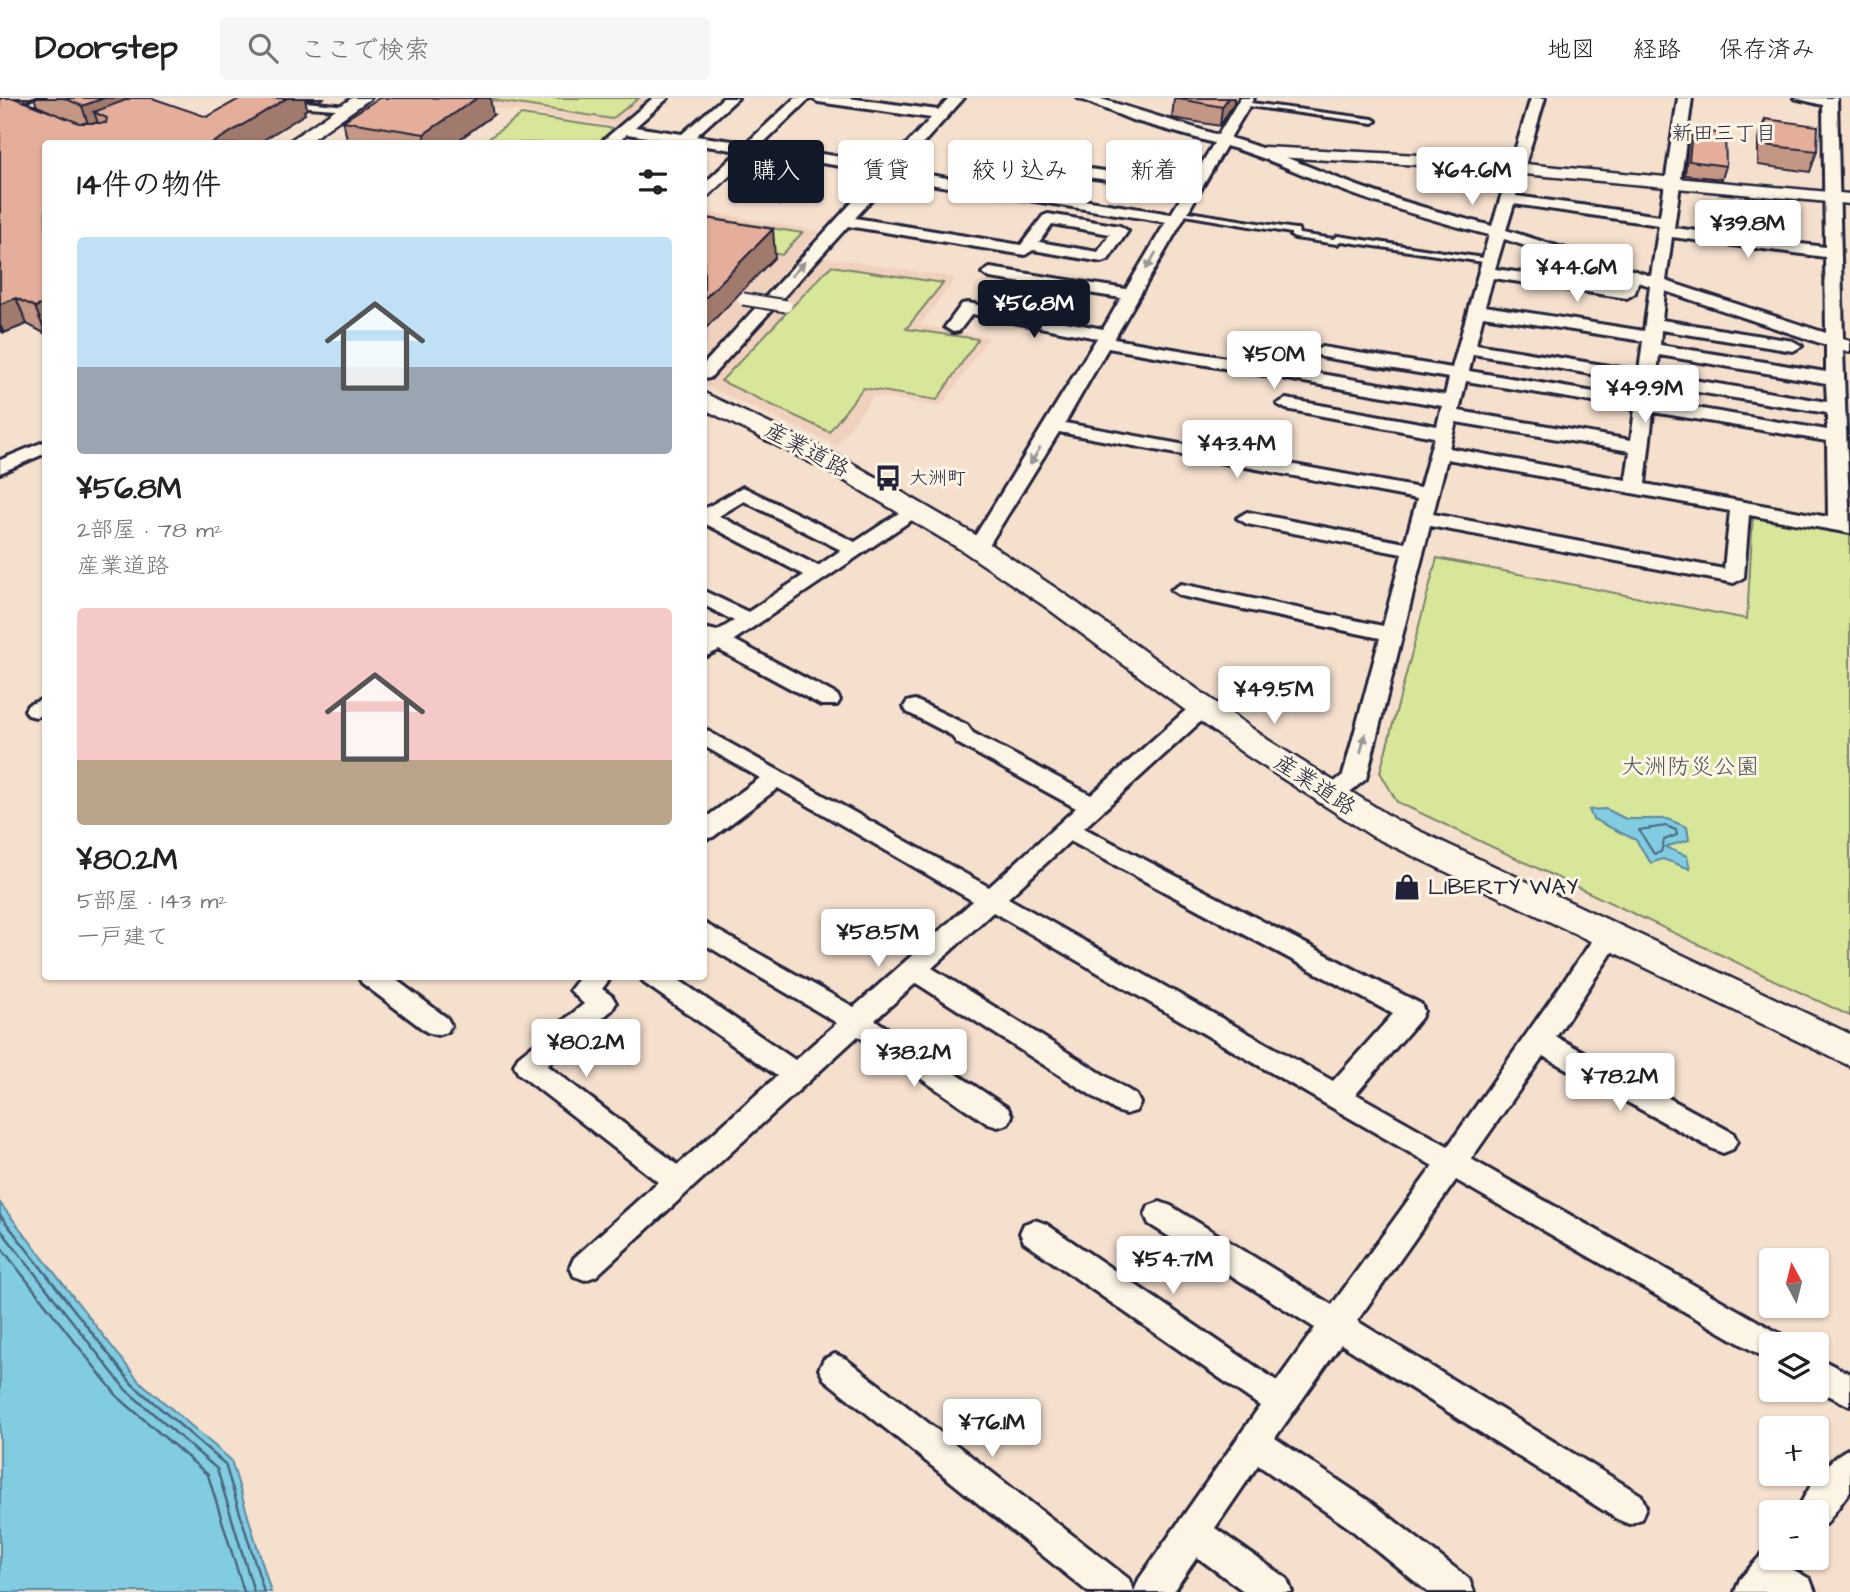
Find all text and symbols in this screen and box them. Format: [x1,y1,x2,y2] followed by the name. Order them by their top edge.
[220,17,710,80] search box
[35,25,178,71] text: Doorstep
[244,29,282,67] icon: search
[300,32,430,68] text: ここで検索
[1547,33,1595,67] text: 地図
[1633,33,1681,67] text: 経路
[1719,33,1815,67] text: 保存済み
[1672,119,1777,148] district label: 新田三丁目
[728,140,824,203] chip: 購入
[838,140,934,203] chip: 賃貸
[948,140,1092,203] chip: 絞り込み
[1106,140,1202,203] chip: 新着
[1415,148,1529,207] pin: ¥64.6M
[1432,154,1512,186] text: ¥64.6M
[634,163,672,201] icon: filters
[77,164,221,206] text: 14件の物件
[1691,200,1805,260] pin: ¥39.8M
[1711,207,1785,239] text: ¥39.8M
[1520,244,1634,304] pin: ¥44.6M
[1144,251,1157,270] one-way arrow
[1537,251,1617,283] text: ¥44.6M
[790,261,806,278] one-way arrow
[977,280,1091,340] pin: ¥56.8M
[312,283,438,409] icon: home
[994,287,1074,319] text: ¥56.8M
[1233,331,1315,391] pin: ¥50M
[1243,338,1305,370] text: ¥50M
[1588,366,1702,425] pin: ¥49.9M
[1607,372,1683,404] text: ¥49.9M
[759,414,855,486] street label: 産業道路
[1180,420,1294,480] pin: ¥43.4M
[1198,427,1276,459] text: ¥43.4M
[1028,447,1041,466] one-way arrow
[873,463,903,493] bus stop icon: 大洲町
[909,465,966,492] place label: 大洲町
[77,468,182,510] text: ¥56.8M
[77,514,223,546] text: 2部屋 · 78 m²
[77,550,169,582] text: 産業道路
[312,654,438,780] icon: home
[1217,666,1331,726] pin: ¥49.5M
[1234,673,1314,705] text: ¥49.5M
[1358,732,1369,754] one-way arrow
[1268,747,1362,823] street label: 産業道路
[1621,751,1759,783] park label: 大洲防災公園
[77,839,178,881] text: ¥80.2M
[1428,871,1578,903] place label: LIBERTY WAY
[1392,872,1422,902] shop icon: LIBERTY WAY
[77,885,227,917] text: 5部屋 · 143 m²
[821,910,935,969] pin: ¥58.5M
[837,916,919,948] text: ¥58.5M
[77,921,169,953] text: 一戸建て
[529,1020,643,1079] pin: ¥80.2M
[547,1026,625,1058] text: ¥80.2M
[857,1030,971,1089] pin: ¥38.2M
[877,1036,951,1068] text: ¥38.2M
[1563,1054,1677,1113] pin: ¥78.2M
[1582,1060,1658,1092] text: ¥78.2M
[1116,1236,1230,1296] pin: ¥54.7M
[1133,1243,1213,1275] text: ¥54.7M
[1759,1248,1829,1318] north arrow
[1759,1248,1829,1570] map controls
[1759,1332,1829,1402] button: layers
[935,1400,1049,1459] pin: ¥76.1M
[959,1406,1025,1438] text: ¥76.1M
[1759,1416,1829,1486] button: +
[1759,1500,1829,1570] button: −

